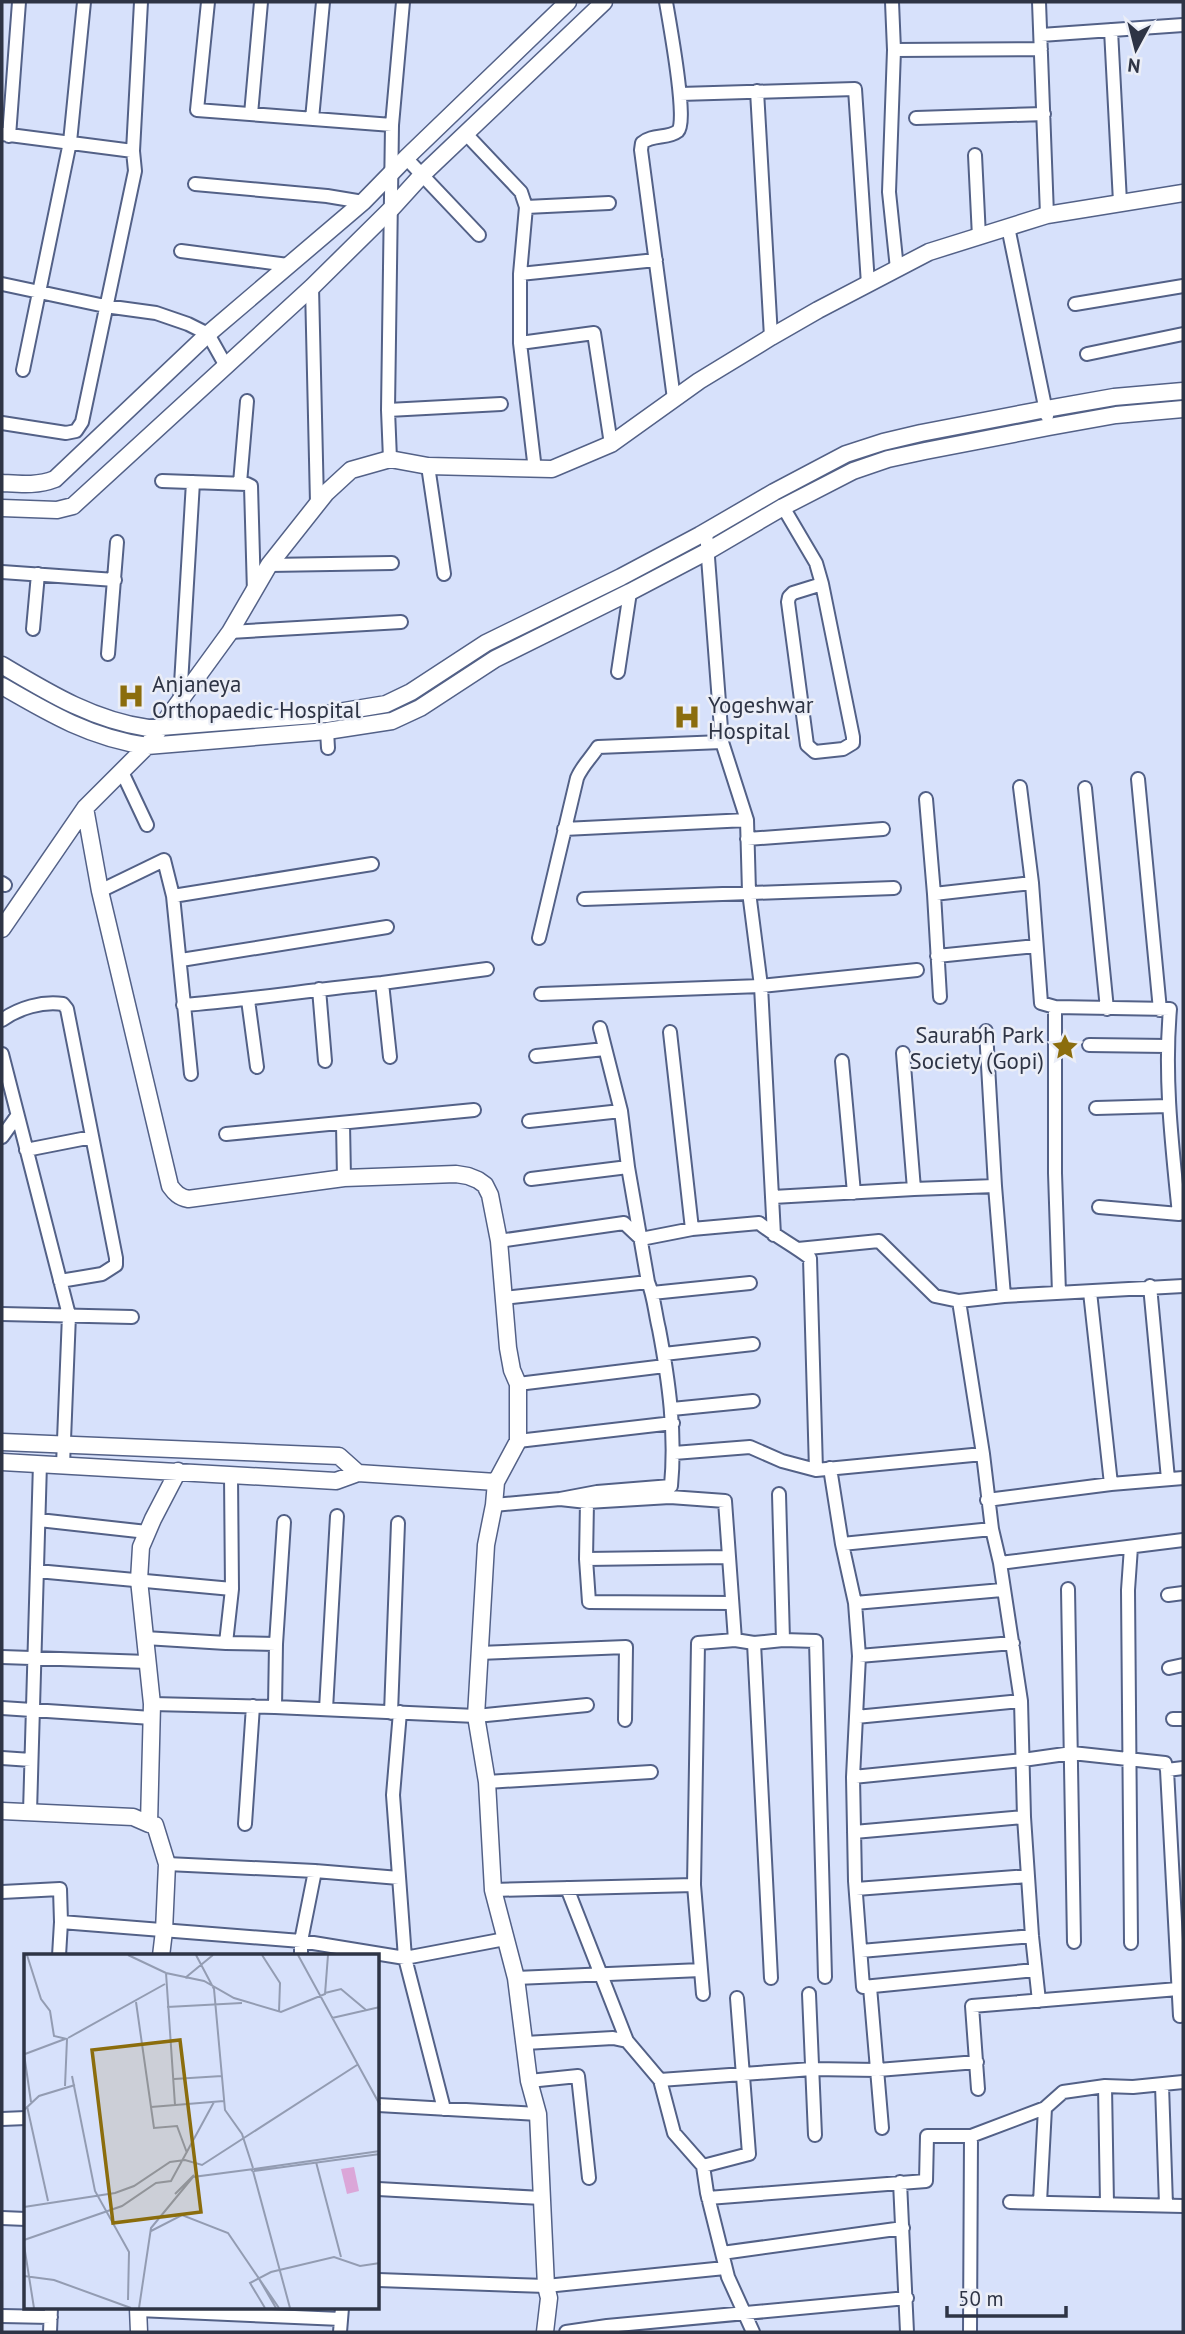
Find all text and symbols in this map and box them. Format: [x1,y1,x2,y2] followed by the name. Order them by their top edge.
[1101,14,1171,84] north arrow
[1126,53,1142,79] text: N
[152,669,361,724] place label: Anjaneya Orthopaedic Hospital
[116,681,146,711] hospital icon: Anjaneya Orthopaedic Hospital
[708,690,814,745] place label: Yogeshwar Hospital
[672,702,702,732] hospital icon: Yogeshwar Hospital
[910,1020,1044,1075] place label: Saurabh Park Society (Gopi)
[1050,1032,1080,1062] place icon: Saurabh Park Society (Gopi)
[24,1954,380,2310] inset map
[947,2274,1066,2318] scale bar
[958,2285,1004,2312] text: 50 m

